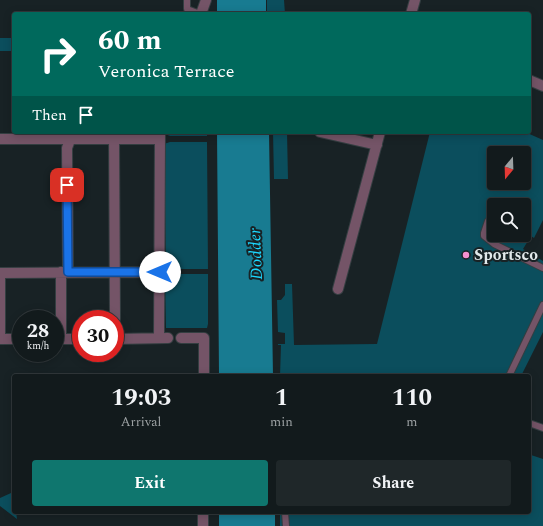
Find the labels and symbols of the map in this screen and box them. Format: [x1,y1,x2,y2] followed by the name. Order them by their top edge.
[487,146,531,190] north arrow
[50,168,84,202] pin
[242,228,270,280] water label: Dodder
[474,243,538,267] place label: Sportsco
[461,250,471,260] marker: Sportsco
[139,251,181,293] position arrow
[72,310,124,362] speed limit sign: 30

